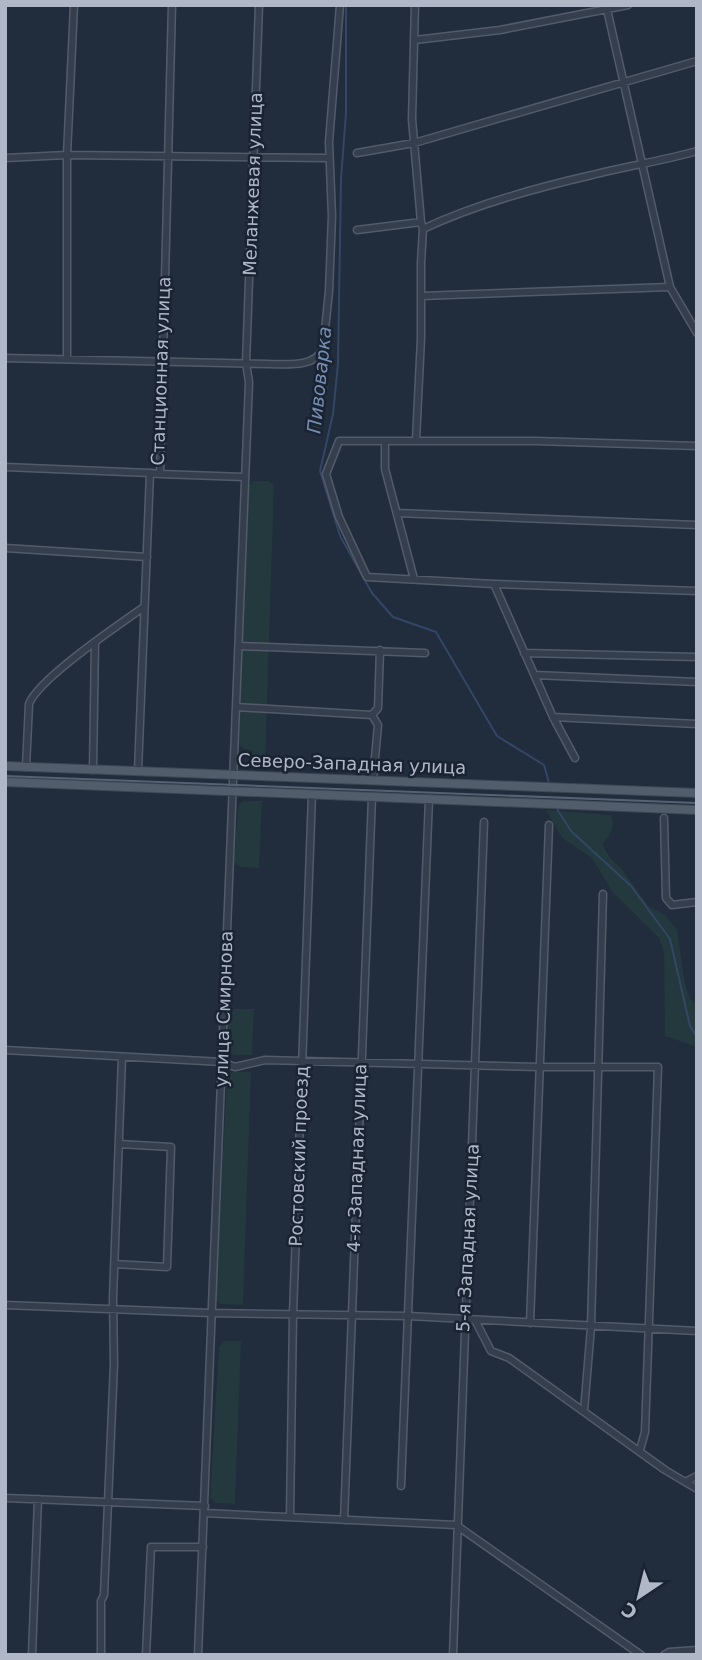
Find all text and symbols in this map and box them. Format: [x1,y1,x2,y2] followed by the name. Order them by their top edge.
[239,92,266,276] street label: Меланжевая улица
[147,276,174,466] street label: Станционная улица
[302,325,336,435] water label: Пивоварка
[237,749,467,778] street label: Северо-Западная улица
[210,930,237,1088] street label: улица Смирнова
[343,1063,370,1253] street label: 4-я Западная улица
[285,1065,312,1247] street label: Ростовский проезд
[452,1143,483,1333] street label: 5-я Западная улица
[604,1562,674,1632] north arrow
[617,1598,641,1624] text: С

